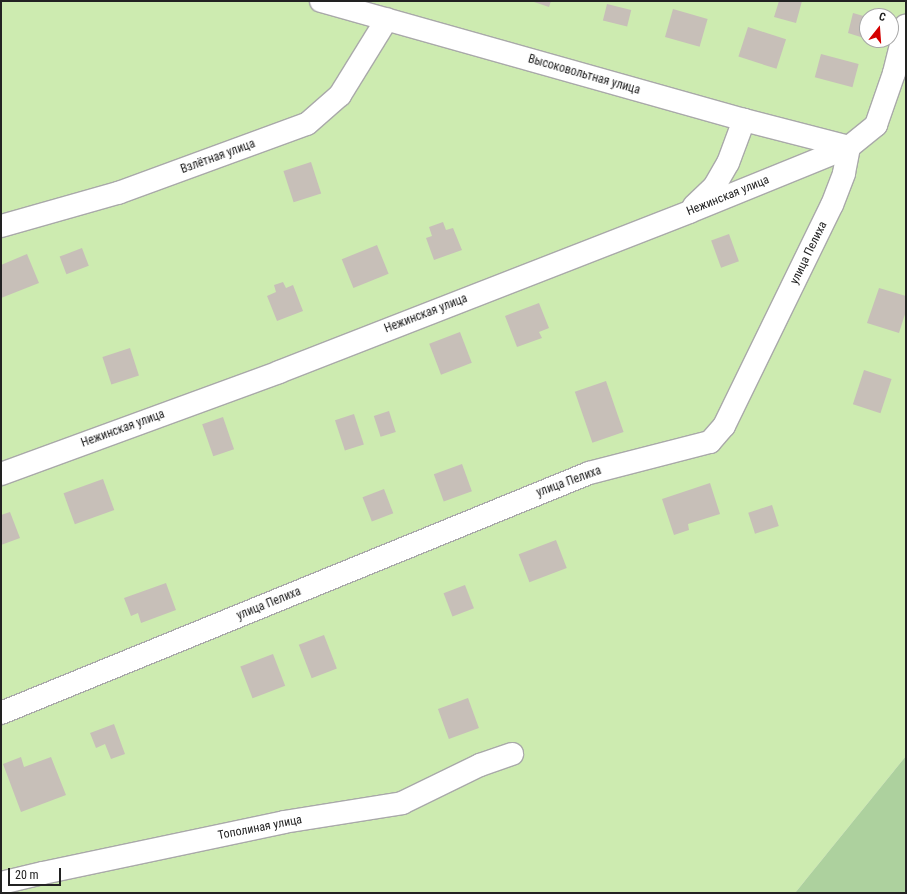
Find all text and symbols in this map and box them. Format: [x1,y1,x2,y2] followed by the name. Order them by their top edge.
[859,8,899,48] north arrow
[877,10,887,24] text: С
[526,52,642,98] street label: Высоковольтная улица
[179,137,257,177] street label: Взлётная улица
[685,173,771,219] street label: Нежинская улица
[788,219,830,287] street label: улица Пелиха
[382,292,470,336] street label: Нежинская улица
[79,407,167,451] street label: Нежинская улица
[535,464,603,500] street label: улица Пелиха
[235,585,303,623] street label: улица Пелиха
[217,813,303,843] street label: Тополиная улица
[10,860,63,886] scale bar
[15,868,39,882] text: 20 m

